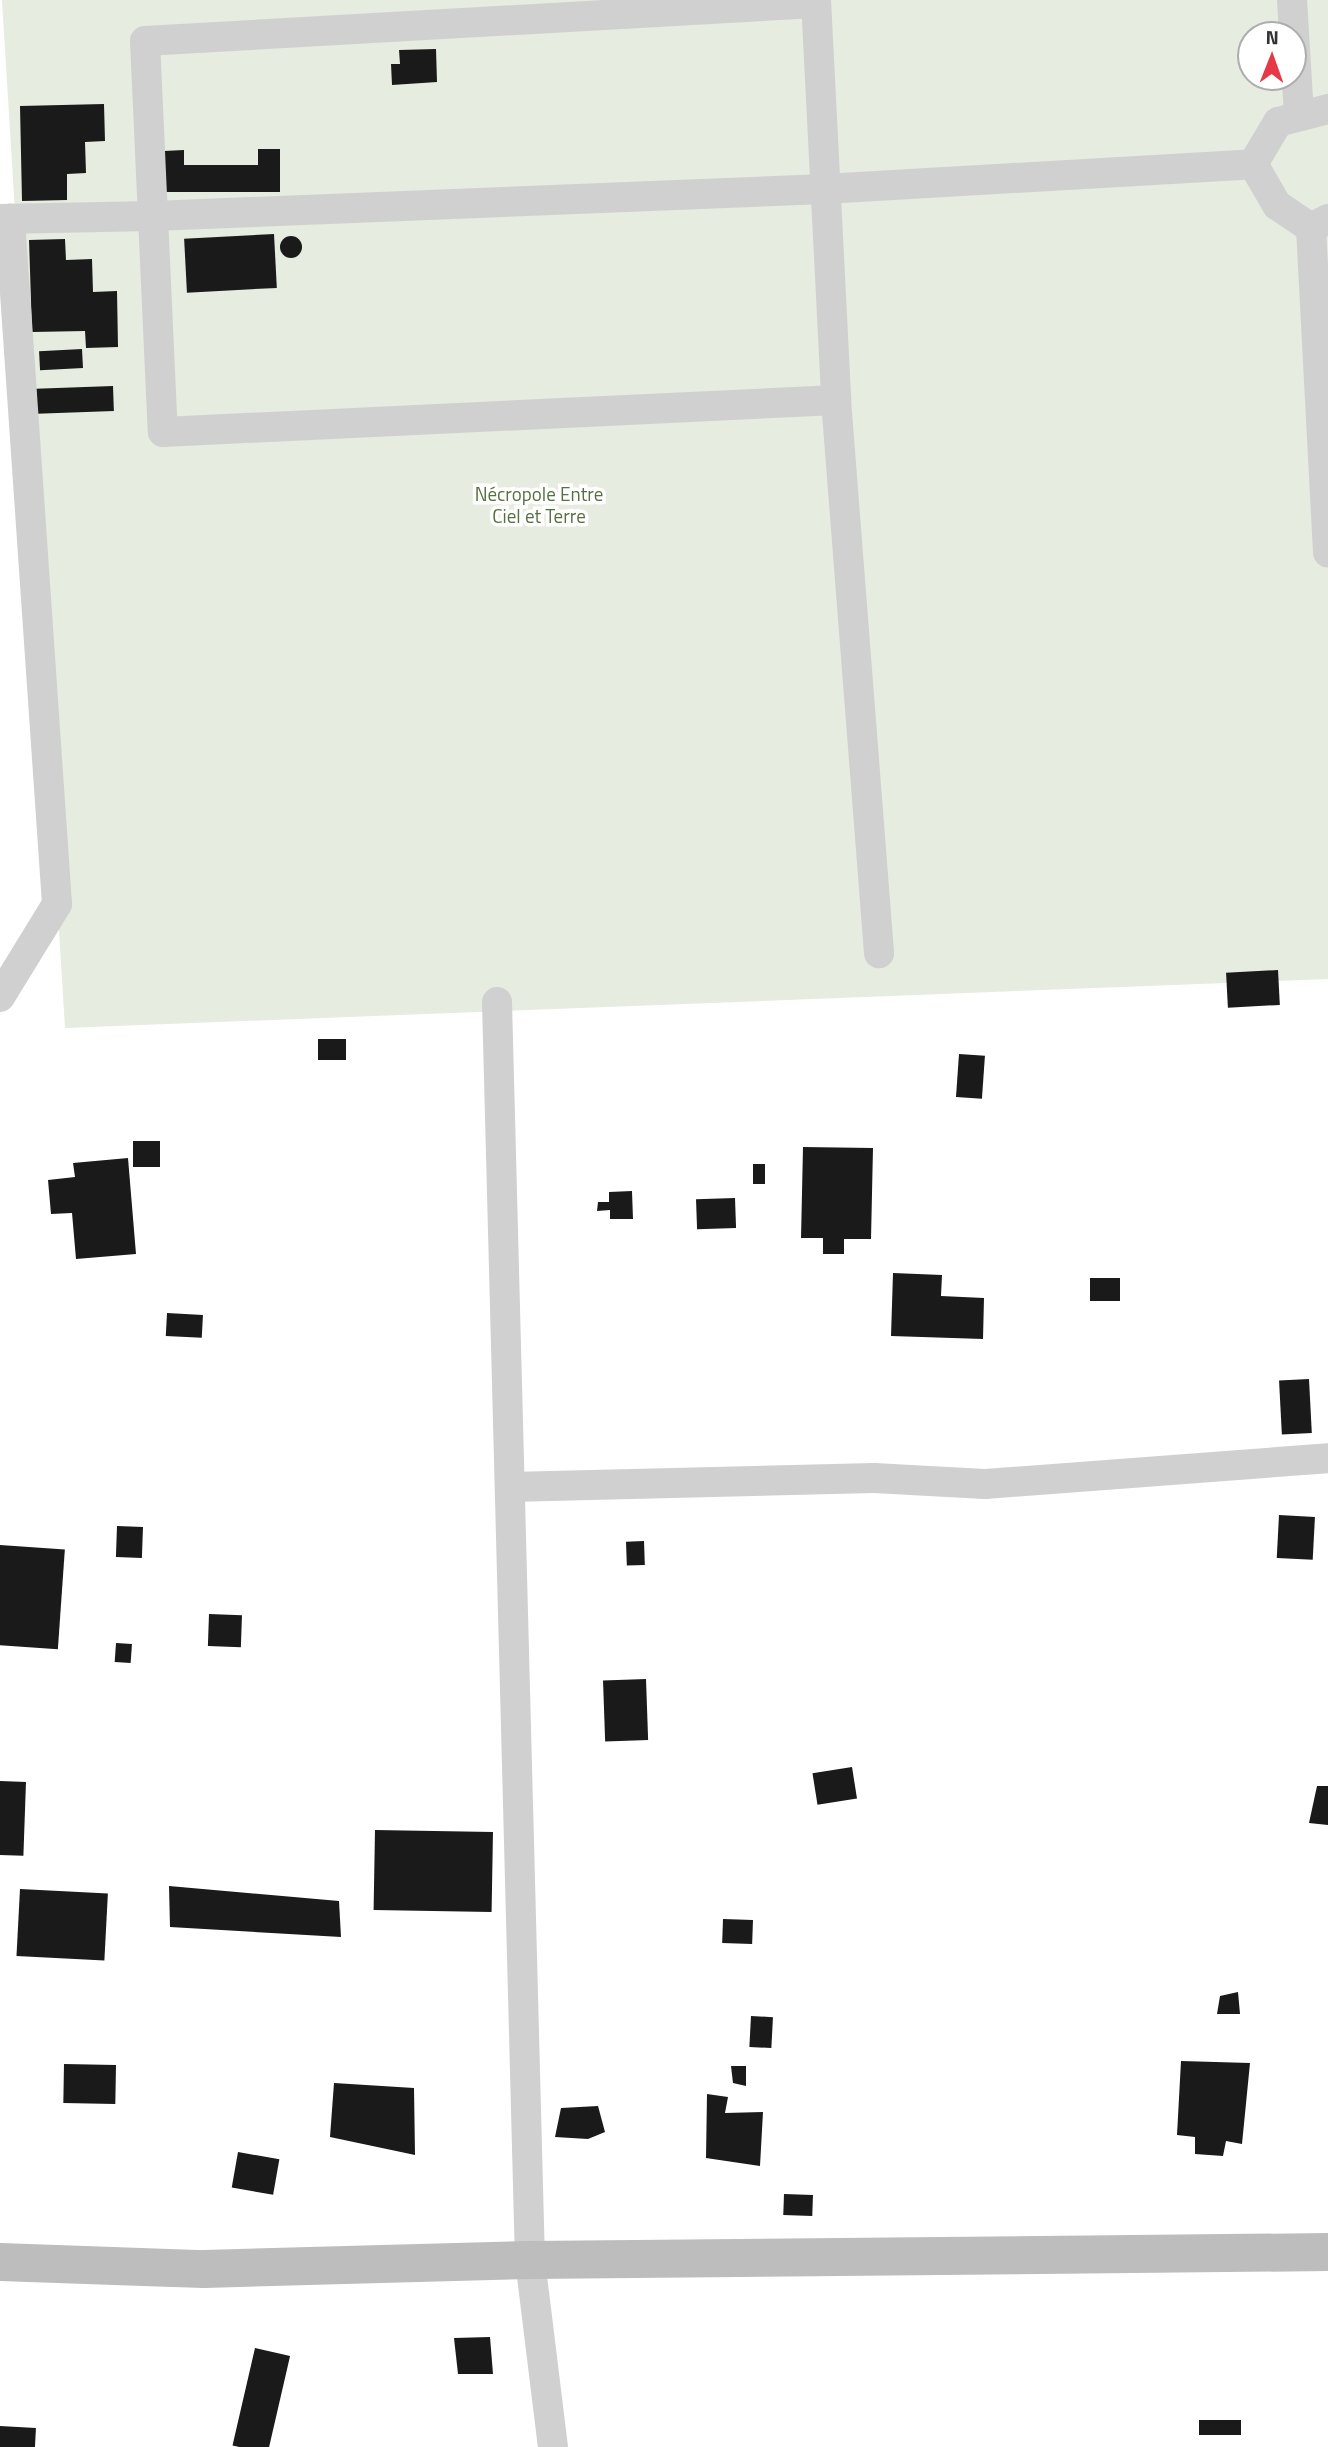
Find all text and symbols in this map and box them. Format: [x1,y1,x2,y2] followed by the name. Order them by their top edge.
[1237,21,1307,91] north arrow
[1265,22,1279,51] text: N
[475,483,603,527] park label: Nécropole Entre Ciel et Terre

